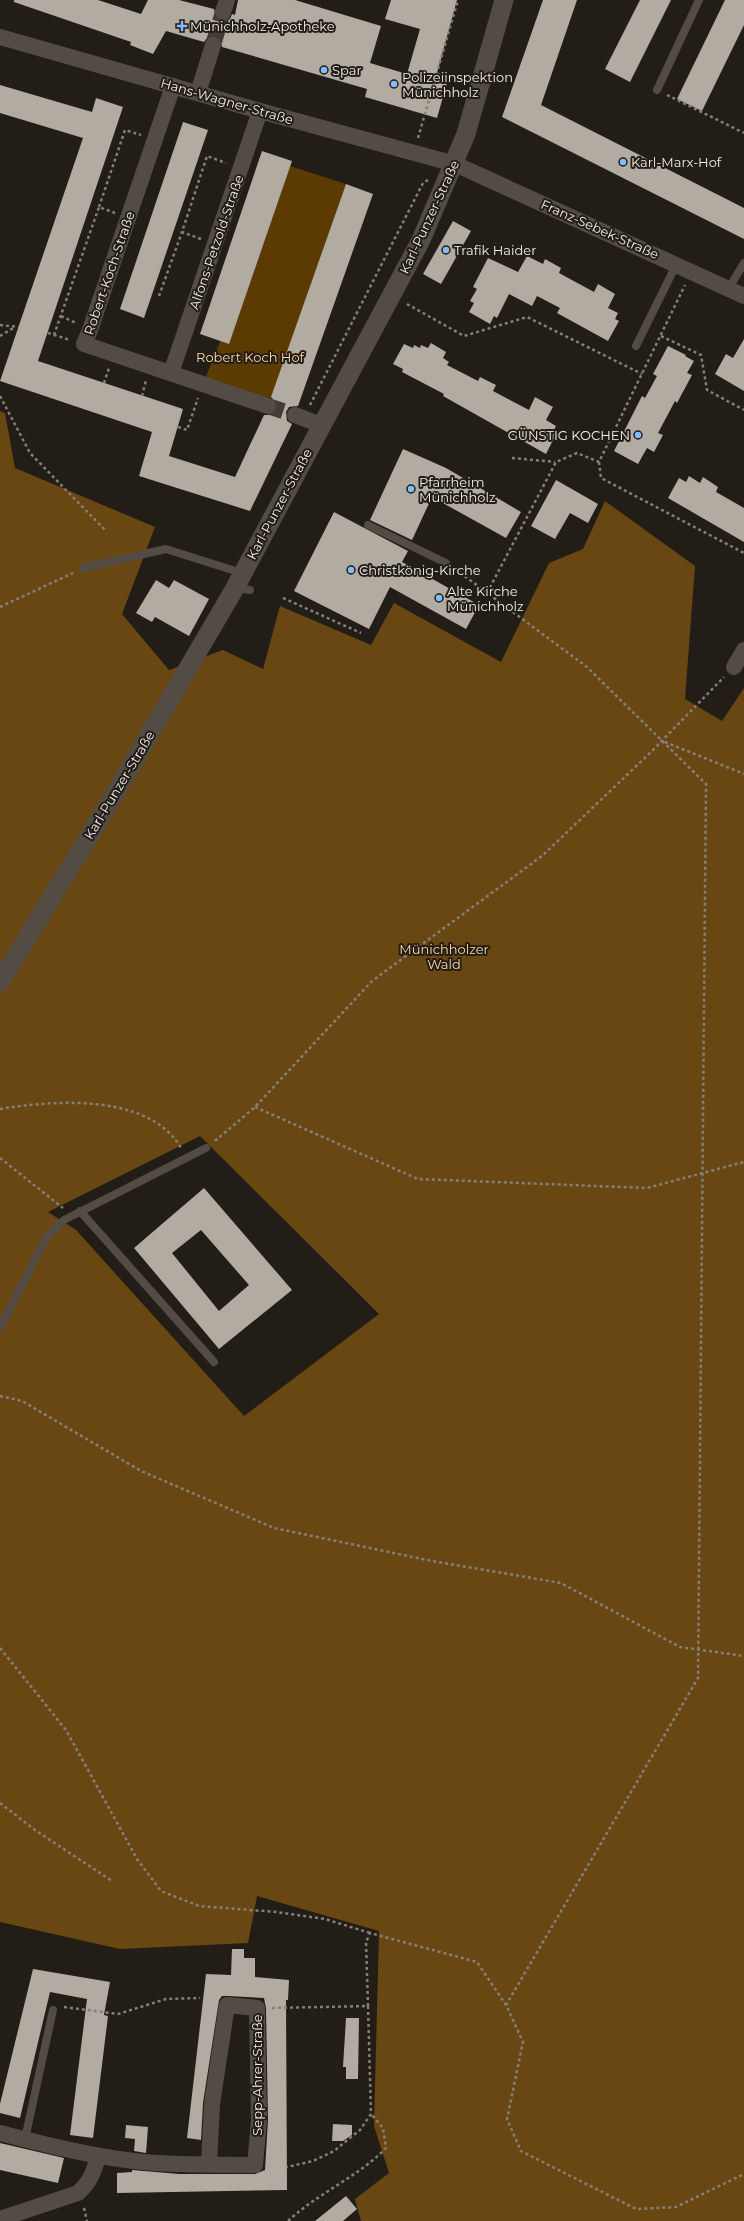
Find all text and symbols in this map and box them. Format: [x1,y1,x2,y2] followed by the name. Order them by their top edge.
[190,18,335,34] place label: Münichholz-Apotheke
[177,21,187,31] marker: Münichholz-Apotheke
[332,62,362,78] place label: Spar
[319,65,329,75] marker: Spar
[402,69,513,100] place label: Polizeiinspektion Münichholz
[159,74,295,128] street label: Hans-Wagner-Straße
[389,79,399,89] marker: Polizeiinspektion Münichholz
[631,154,722,170] place label: Karl-Marx-Hof
[618,157,628,167] marker: Karl-Marx-Hof
[396,158,462,276] street label: Karl-Punzer-Straße
[185,172,247,312] street label: Alfons-Petzold-Straße
[539,196,662,262] street label: Franz-Sebek-Straße
[80,209,138,337] street label: Robert-Koch-Straße
[454,242,536,258] place label: Trafik Haider
[441,245,451,255] marker: Trafik Haider
[196,349,305,365] park label: Robert Koch Hof
[508,427,630,443] place label: GÜNSTIG KOCHEN
[633,430,643,440] marker: GÜNSTIG KOCHEN
[243,446,315,562] street label: Karl-Punzer-Straße
[419,474,496,505] place label: Pfarrheim Münichholz
[406,484,416,494] marker: Pfarrheim Münichholz
[359,562,481,578] place label: Christkönig-Kirche
[346,565,356,575] marker: Christkönig-Kirche
[447,583,524,614] place label: Alte Kirche Münichholz
[434,593,444,603] marker: Alte Kirche Münichholz
[80,728,158,842] street label: Karl-Punzer-Straße
[399,941,489,972] park label: Münichholzer Wald
[249,2014,265,2136] street label: Sepp-Ahrer-Straße

